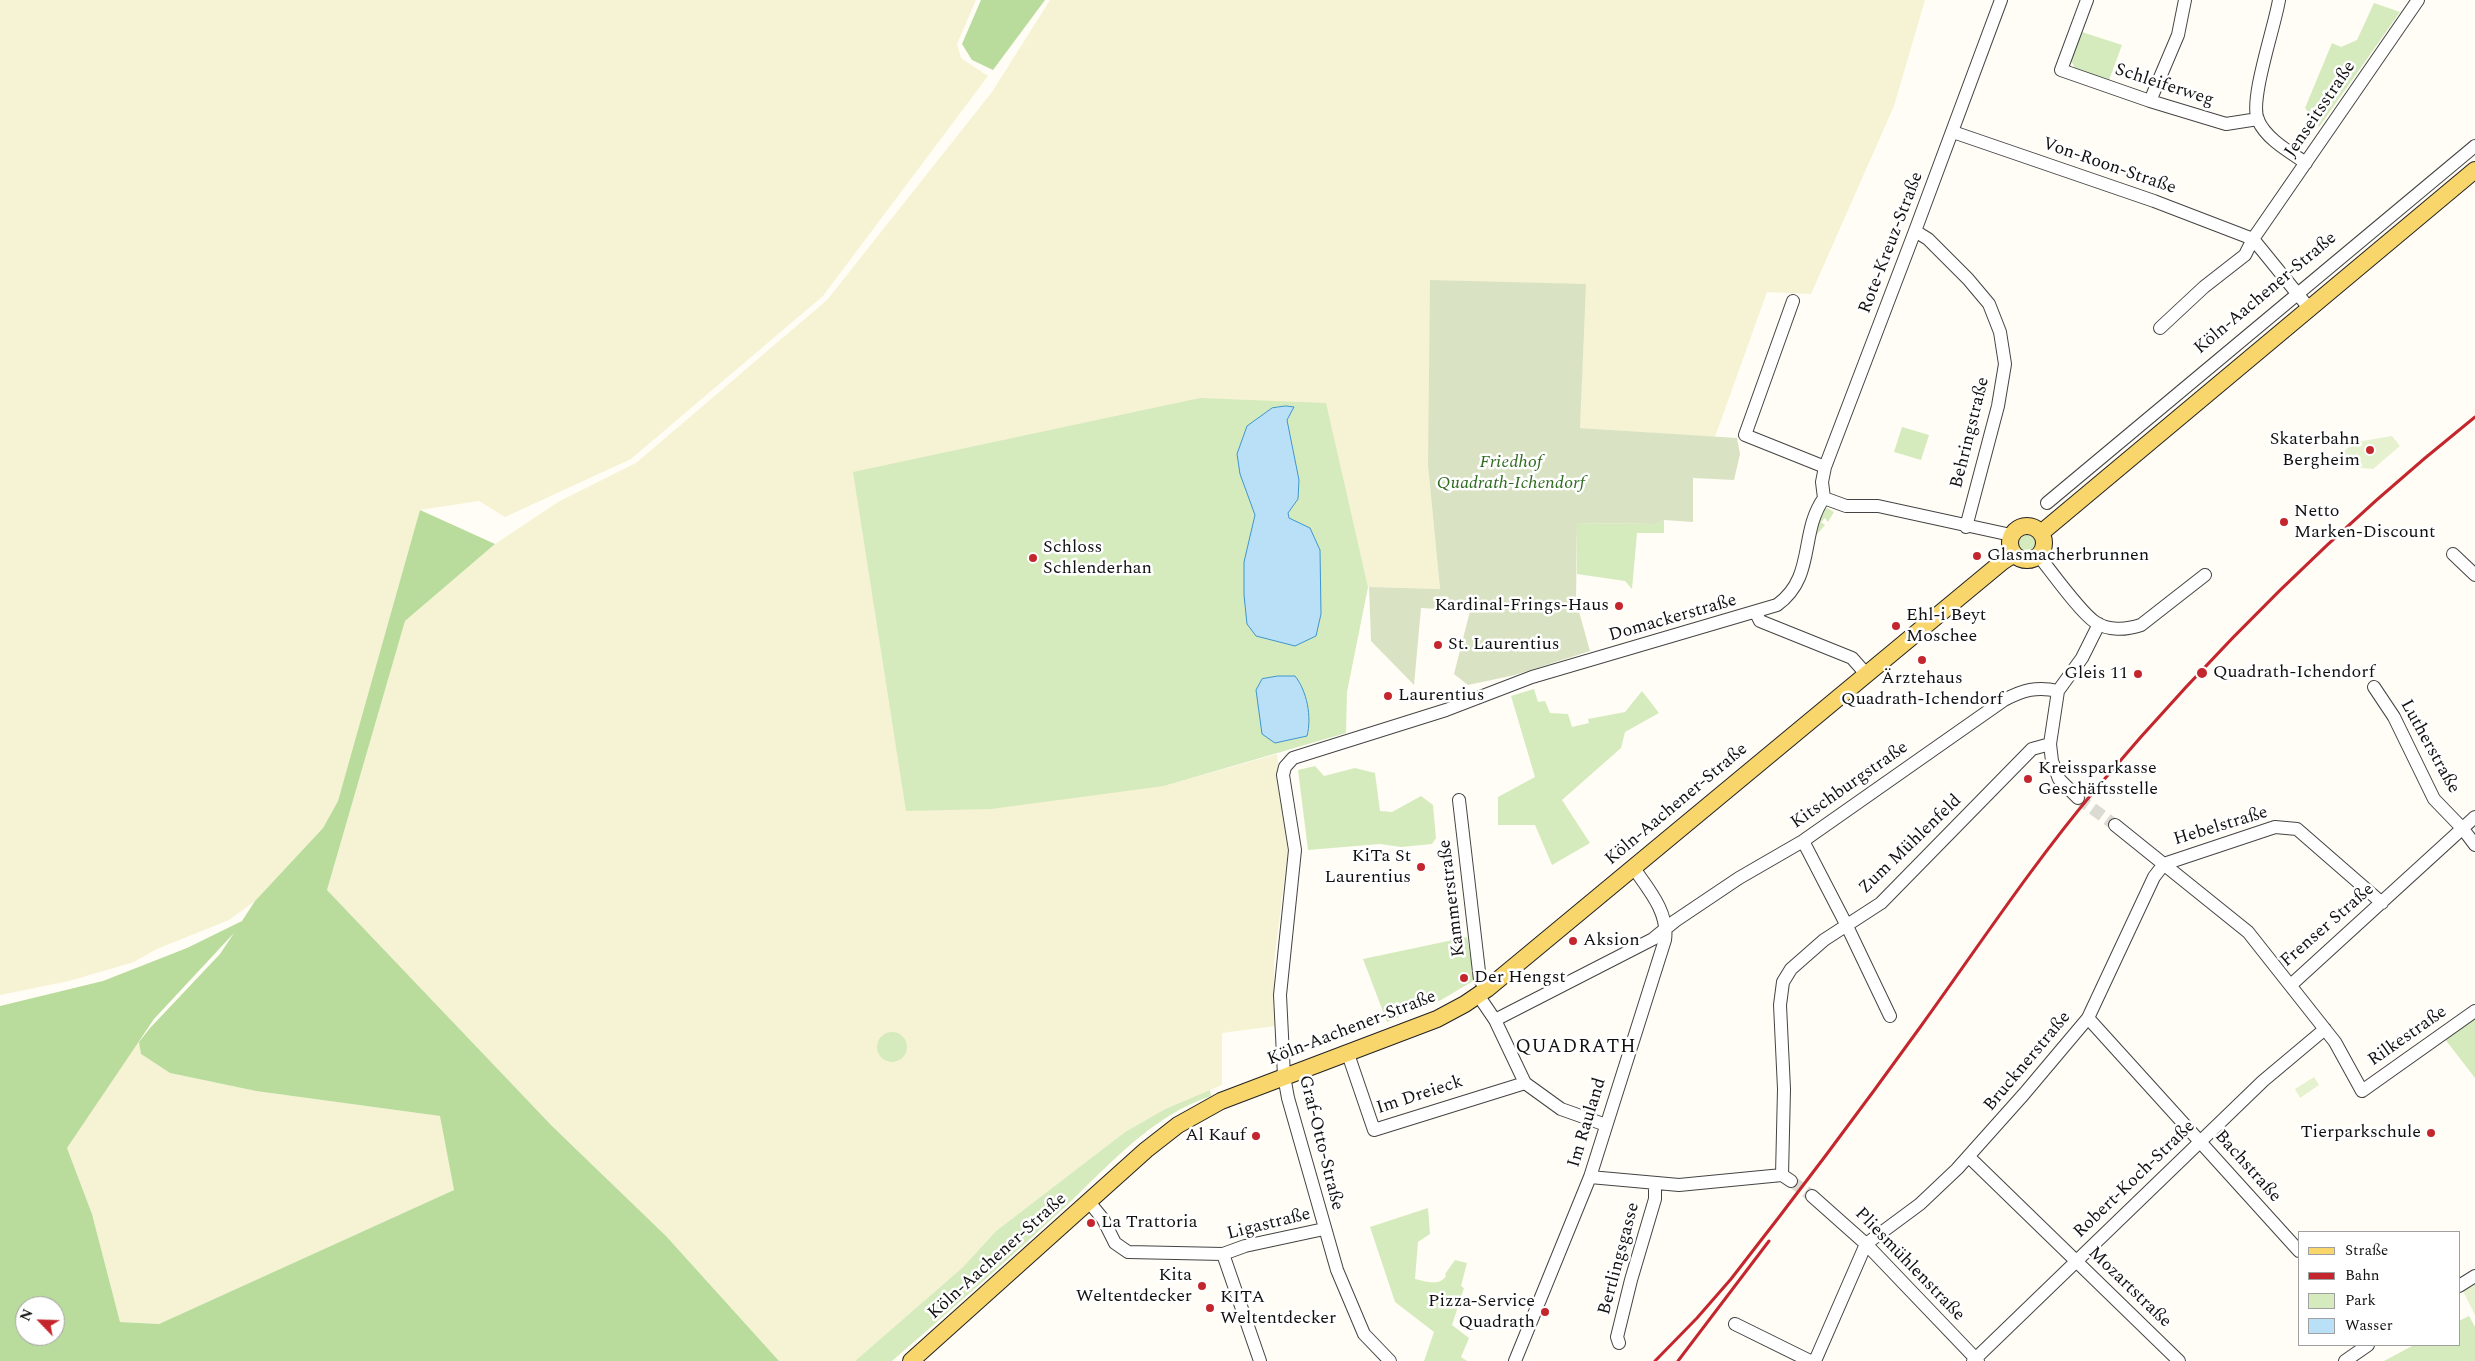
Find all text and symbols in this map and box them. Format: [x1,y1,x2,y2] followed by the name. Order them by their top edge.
[2281,58,2361,162] street label: Jenseitsstraße
[2112,60,2216,112] street label: Schleiferweg
[2039,134,2179,200] street label: Von-Roon-Straße
[1855,169,1929,317] street label: Rote-Kreuz-Straße
[2190,228,2342,360] street label: Köln-Aachener-Straße
[1947,375,1995,491] street label: Behringstraße
[2270,429,2360,472] place label: Skaterbahn Bergheim
[2364,444,2376,456] marker: Skaterbahn Bergheim
[1437,452,1585,494] park label: Friedhof Quadrath-Ichendorf
[2294,501,2435,544] place label: Netto Marken-Discount
[2278,516,2290,528] marker: Netto Marken-Discount
[1043,537,1152,580] place label: Schloss Schlenderhan
[1987,545,2149,567] place label: Glasmacherbrunnen
[1971,550,1983,562] marker: Glasmacherbrunnen
[1027,552,1039,564] marker: Schloss Schlenderhan
[1607,590,1739,648] street label: Domackerstraße
[1435,595,1609,617] place label: Kardinal-Frings-Haus
[1613,600,1625,612] marker: Kardinal-Frings-Haus
[1906,605,1986,648] place label: Ehl-i Beyt Moschee
[1890,620,1902,632] marker: Ehl-i Beyt Moschee
[1448,634,1560,656] place label: St. Laurentius
[1432,639,1444,651] marker: St. Laurentius
[1916,654,1928,666] marker: Ärztehaus Quadrath-Ichendorf
[2213,662,2375,684] place label: Quadrath-Ichendorf
[2064,663,2128,685] place label: Gleis 11
[2195,666,2209,680] marker: Quadrath-Ichendorf
[1841,668,2003,711] place label: Ärztehaus Quadrath-Ichendorf
[2132,668,2144,680] marker: Gleis 11
[1398,685,1484,707] place label: Laurentius
[1382,690,1394,702] marker: Laurentius
[2394,696,2464,798] street label: Lutherstraße
[1787,737,1913,835] street label: Kitschburgstraße
[1601,739,1753,871] street label: Köln-Aachener-Straße
[2038,758,2158,801] place label: Kreissparkasse Geschäftsstelle
[2022,773,2034,785] marker: Kreissparkasse Geschäftsstelle
[1855,791,1967,899] street label: Zum Mühlenfeld
[2171,802,2271,852] street label: Hebelstraße
[1435,838,1471,958] street label: Kammerstraße
[1325,846,1411,889] place label: KiTa St Laurentius
[1415,861,1427,873] marker: KiTa St Laurentius
[2277,879,2379,973] street label: Frenser Straße
[1583,930,1640,952] place label: Aksion
[1567,935,1579,947] marker: Aksion
[1474,967,1566,989] place label: Der Hengst
[1458,972,1470,984] marker: Der Hengst
[1265,987,1439,1071] street label: Köln-Aachener-Straße
[2365,1002,2451,1072] street label: Rilkestraße
[1980,1008,2076,1116] street label: Brucknerstraße
[1514,1037,1638,1059] district label: QUADRATH
[1374,1072,1466,1120] street label: Im Dreieck
[1293,1073,1347,1213] street label: Graf-Otto-Straße
[1564,1076,1612,1170] street label: Im Rauland
[2070,1116,2200,1244] street label: Robert-Koch-Straße
[2300,1122,2421,1144] place label: Tierparkschule
[1185,1125,1246,1147] place label: Al Kauf
[2209,1126,2285,1208] street label: Bachstraße
[2425,1127,2437,1139] marker: Tierparkschule
[1250,1130,1262,1142] marker: Al Kauf
[924,1189,1072,1325] street label: Köln-Aachener-Straße
[1595,1200,1645,1318] street label: Bertlingsgasse
[1225,1204,1313,1246] street label: Ligastraße
[1849,1204,1969,1326] street label: Pliesmühlenstraße
[1101,1212,1197,1234] place label: La Trattoria
[1085,1217,1097,1229] marker: La Trattoria
[2298,1231,2460,1346] legend
[2345,1239,2388,1262] text: Straße
[2083,1243,2175,1333] street label: Mozartstraße
[2345,1264,2380,1287] text: Bahn
[1076,1265,1192,1308] place label: Kita Weltentdecker
[1196,1280,1208,1292] marker: Kita Weltentdecker
[1220,1287,1336,1330] place label: KITA Weltentdecker
[2345,1289,2376,1312] text: Park
[1428,1291,1535,1334] place label: Pizza-Service Quadrath
[15,1296,65,1346] north arrow
[1204,1302,1216,1314] marker: KITA Weltentdecker
[15,1306,39,1325] text: N
[1539,1306,1551,1318] marker: Pizza-Service Quadrath
[2345,1314,2393,1337] text: Wasser

